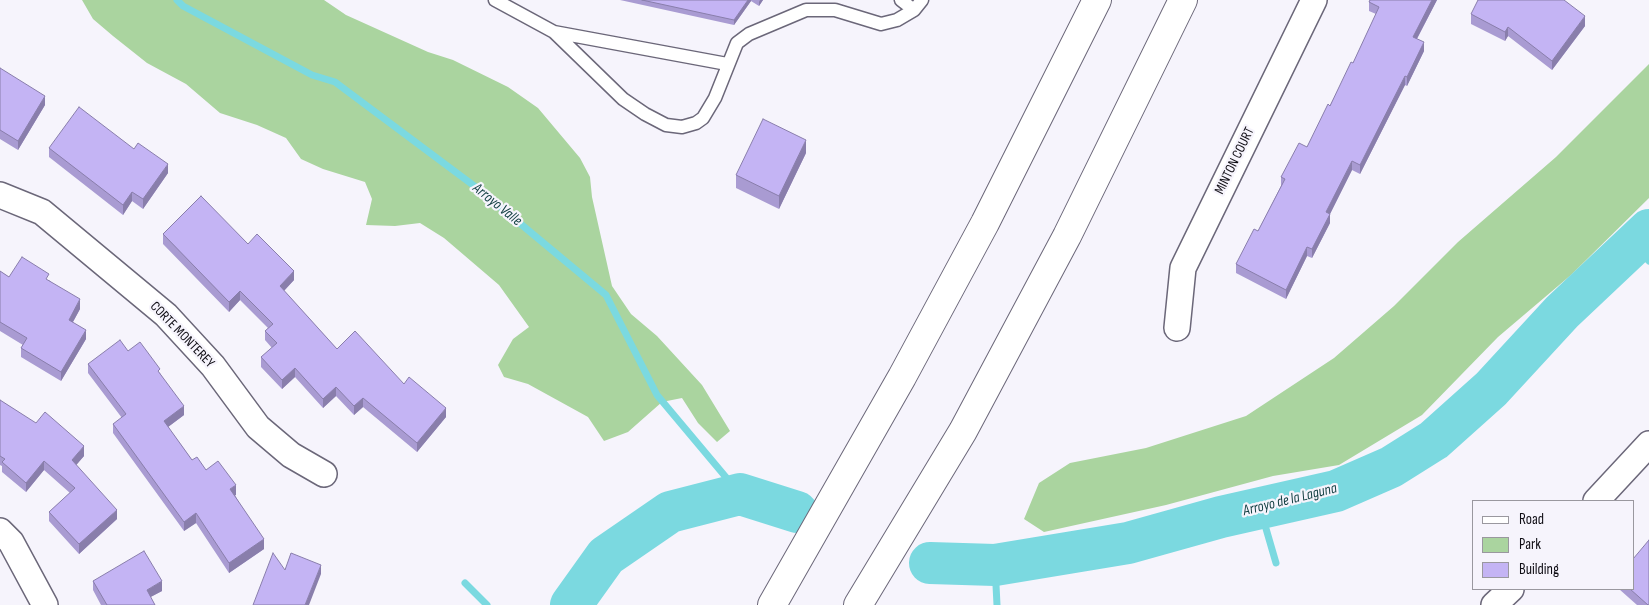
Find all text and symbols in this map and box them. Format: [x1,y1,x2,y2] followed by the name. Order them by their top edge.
[1212,125,1258,197] street label: MINTON COURT
[469,180,525,230] water label: Arroyo Valle
[146,298,218,372] street label: CORTE MONTEREY
[1241,480,1339,520] water label: Arroyo de la Laguna
[1472,500,1634,590] legend
[1519,510,1544,529] text: Road
[1519,535,1541,554] text: Park
[1519,560,1559,579] text: Building

